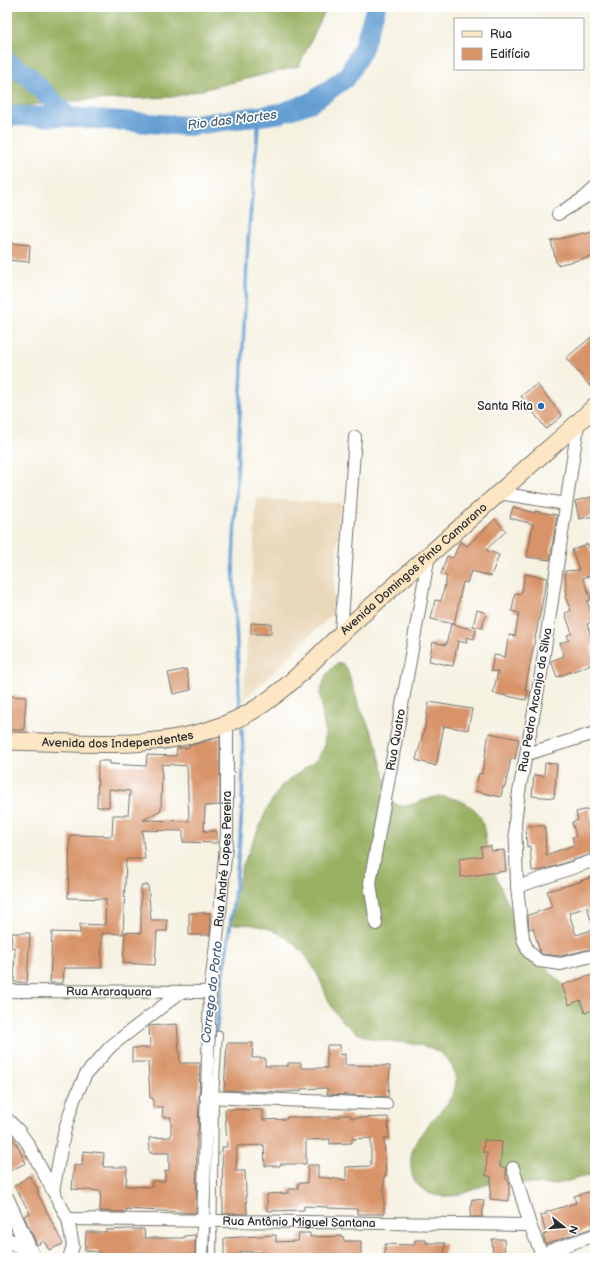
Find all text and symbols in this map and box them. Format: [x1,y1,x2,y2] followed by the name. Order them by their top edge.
[454,18,584,70] legend
[490,27,512,42] text: Rua
[490,47,530,62] text: Edifício
[187,107,278,133] water label: Rio das Mortes
[477,399,533,414] place label: Santa Rita
[536,401,546,411] marker: Santa Rita
[337,500,491,638] street label: Avenida Domingos Pinto Camarano
[515,626,556,774] street label: Rua Pedro Arcanjo da Silva
[383,707,409,772] street label: Rua Quatro
[42,728,195,752] street label: Avenida dos Independentes
[211,791,235,928] street label: Rua André Lopes Pereira
[198,940,226,1044] water label: Corrego do Porto
[66,984,152,1000] street label: Rua Araraquara
[544,1207,584,1247] north arrow
[222,1214,376,1231] street label: Rua Antônio Miguel Santana
[566,1224,581,1236] text: N

